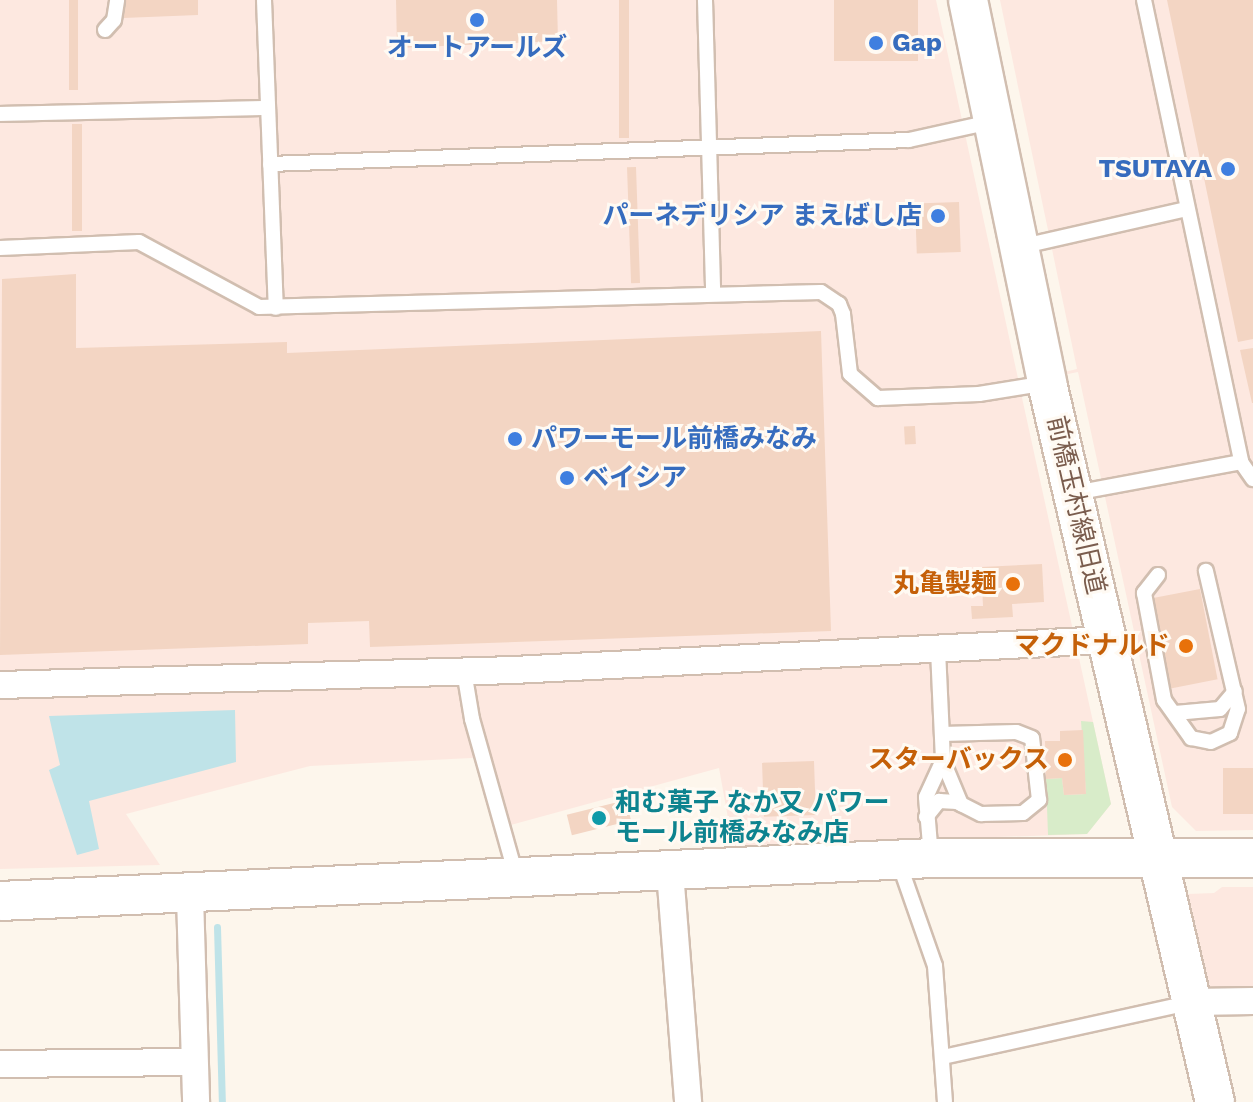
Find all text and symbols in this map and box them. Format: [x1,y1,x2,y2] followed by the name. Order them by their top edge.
[468,11,486,29] marker: オートアールズ
[892,27,942,59] place label: Gap
[387,32,567,64] place label: オートアールズ
[867,34,885,52] marker: Gap
[1098,153,1212,185] place label: TSUTAYA
[1219,160,1237,178] marker: TSUTAYA
[603,200,922,232] place label: パーネデリシア まえばし店
[929,207,947,225] marker: パーネデリシア まえばし店
[1040,413,1112,597] street label: 前橋玉村線旧道
[531,423,817,455] place label: パワーモール前橋みなみ
[506,430,524,448] marker: パワーモール前橋みなみ
[583,462,687,494] place label: ベイシア
[558,469,576,487] marker: ベイシア
[893,568,997,600] place label: 丸亀製麺
[1004,575,1022,593] marker: 丸亀製麺
[1014,630,1170,662] place label: マクドナルド
[1177,637,1195,655] marker: マクドナルド
[867,744,1049,776] place label: スターバックス
[1056,751,1074,769] marker: スターバックス
[615,787,890,848] place label: 和む菓子 なか又 パワー モール前橋みなみ店
[590,809,608,827] marker: 和む菓子 なか又 パワー モール前橋みなみ店

